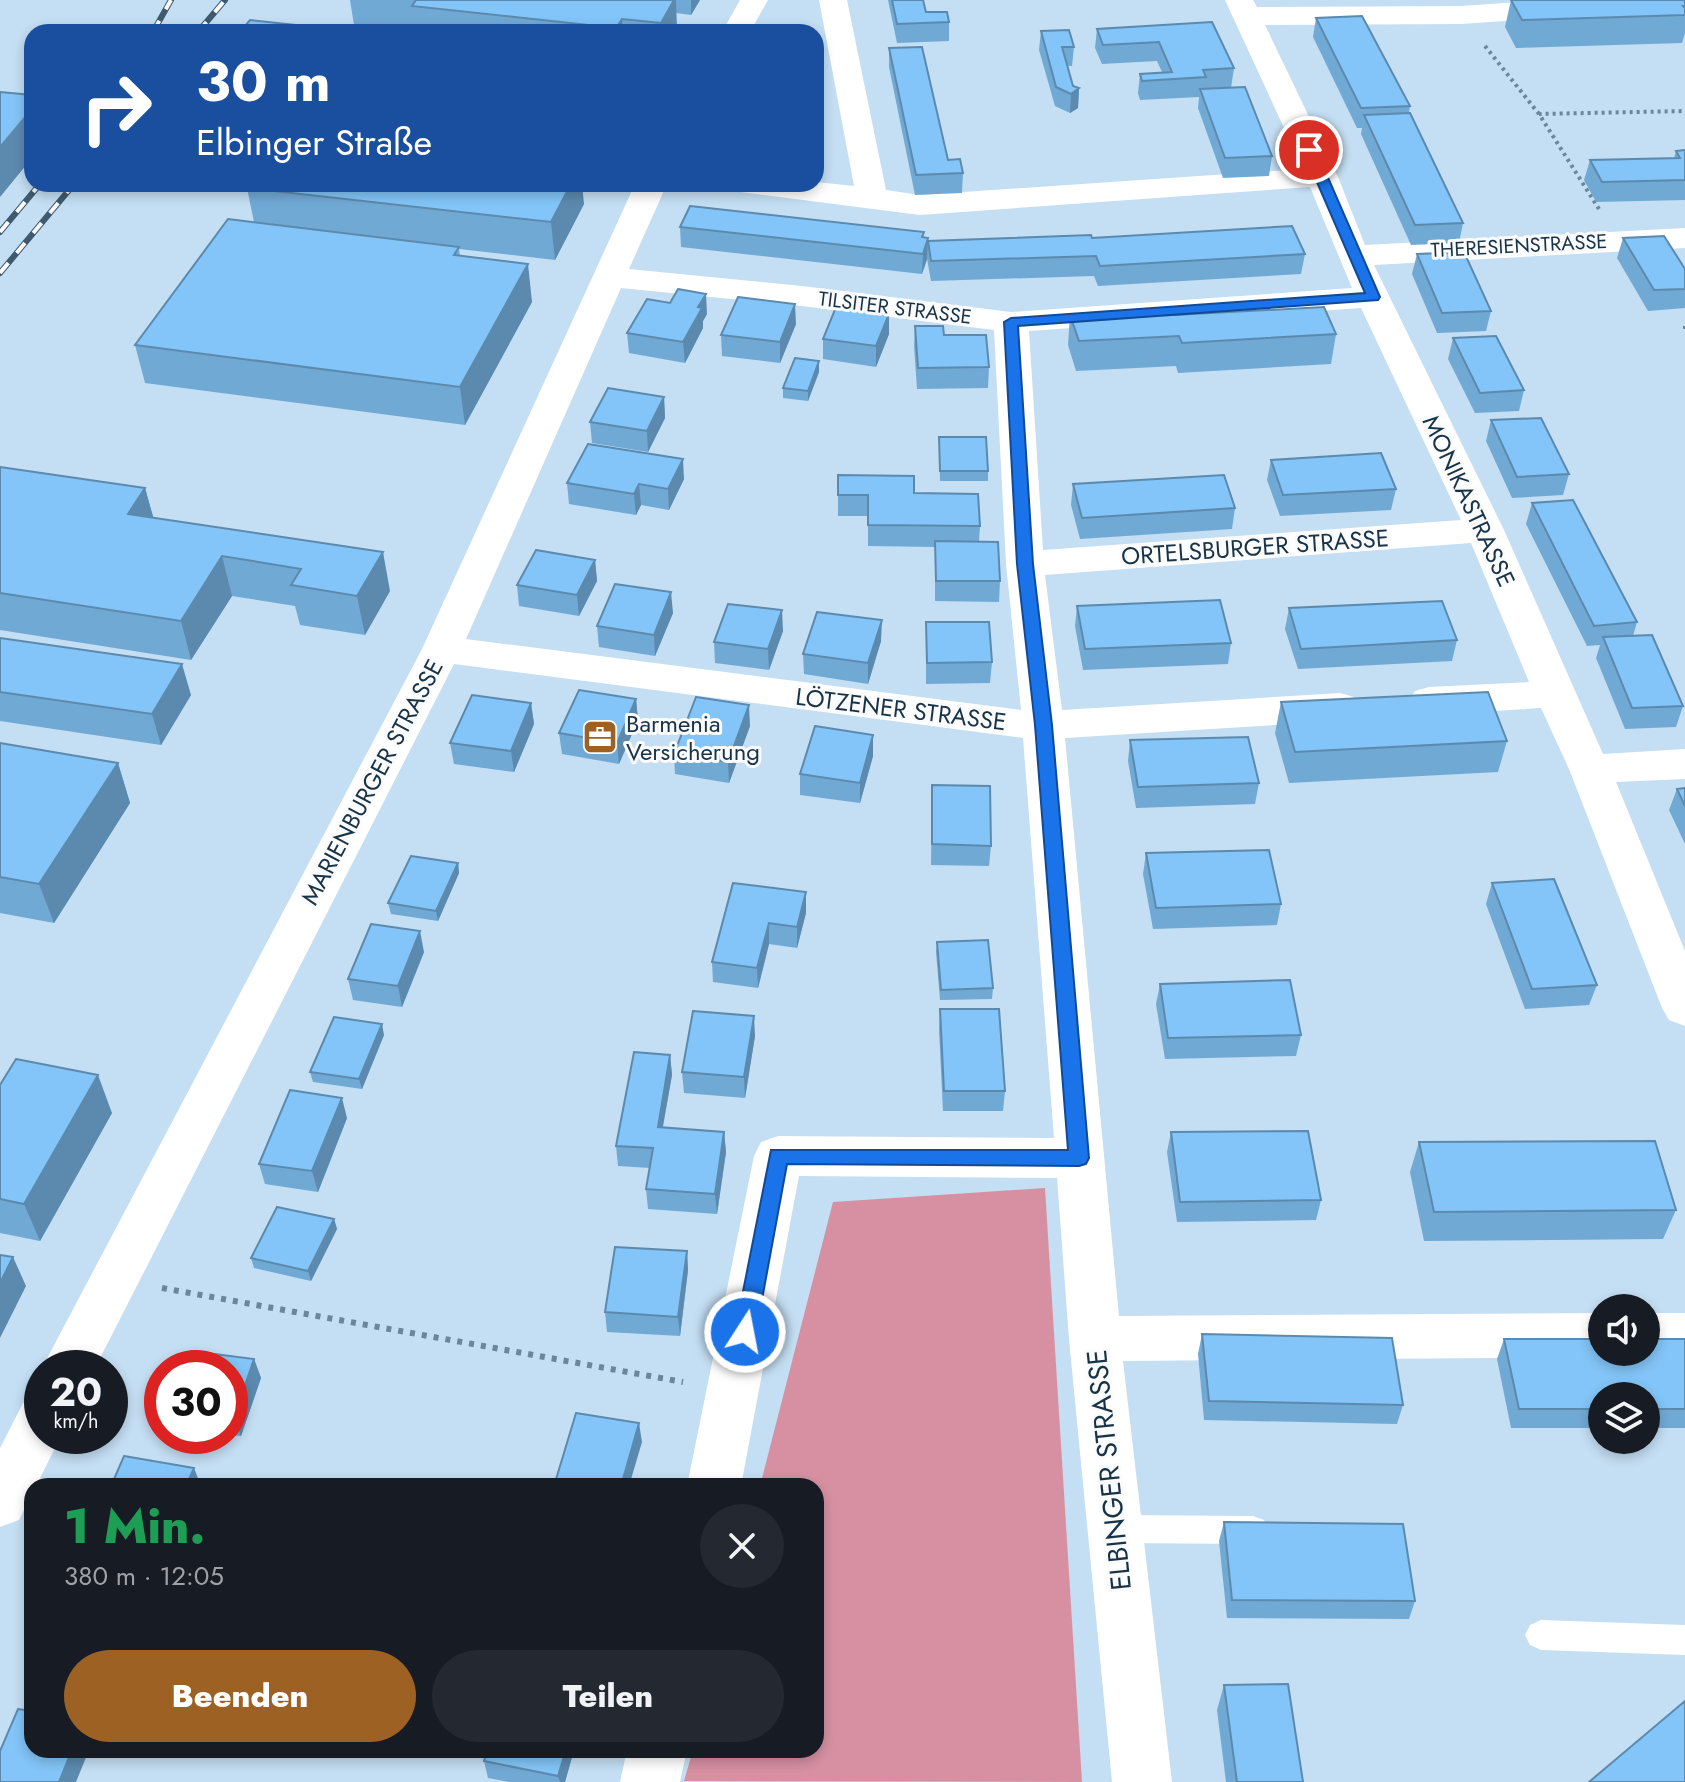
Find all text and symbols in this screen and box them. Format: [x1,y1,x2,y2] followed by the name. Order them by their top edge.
[196,41,331,122] text: 30 m
[64,56,168,160] icon: right
[196,116,432,168] text: Elbinger Straße
[1275,116,1343,184] pin
[1287,128,1331,172] icon: arrive
[1430,227,1608,265] street label: THERESIENSTRASSE
[817,284,973,332] street label: TILSITER STRASSE
[1414,410,1524,592] street label: MONIKASTRASSE
[1120,520,1390,574] street label: ORTELSBURGER STRASSE
[292,653,452,911] street label: MARIENBURGER STRASSE
[794,679,1008,739] street label: LÖTZENER STRASSE
[626,706,760,769] place label: Barmenia Versicherung
[581,718,619,756] office icon: Barmenia Versicherung
[703,1290,787,1374] position arrow
[1588,1294,1660,1454] map controls
[1588,1294,1660,1366] button: sound
[1076,1348,1142,1592] street label: ELBINGER STRASSE
[144,1350,248,1454] speed limit sign: 30
[50,1363,102,1421] text: 20
[1588,1382,1660,1454] button: layers
[53,1407,99,1436] text: km/h
[64,1492,205,1561] text: 1 Min.
[700,1504,784,1588] button: close
[64,1557,224,1595] text: 380 m · 12:05
[64,1650,416,1742] button: Beenden
[432,1650,784,1742] button: Teilen

